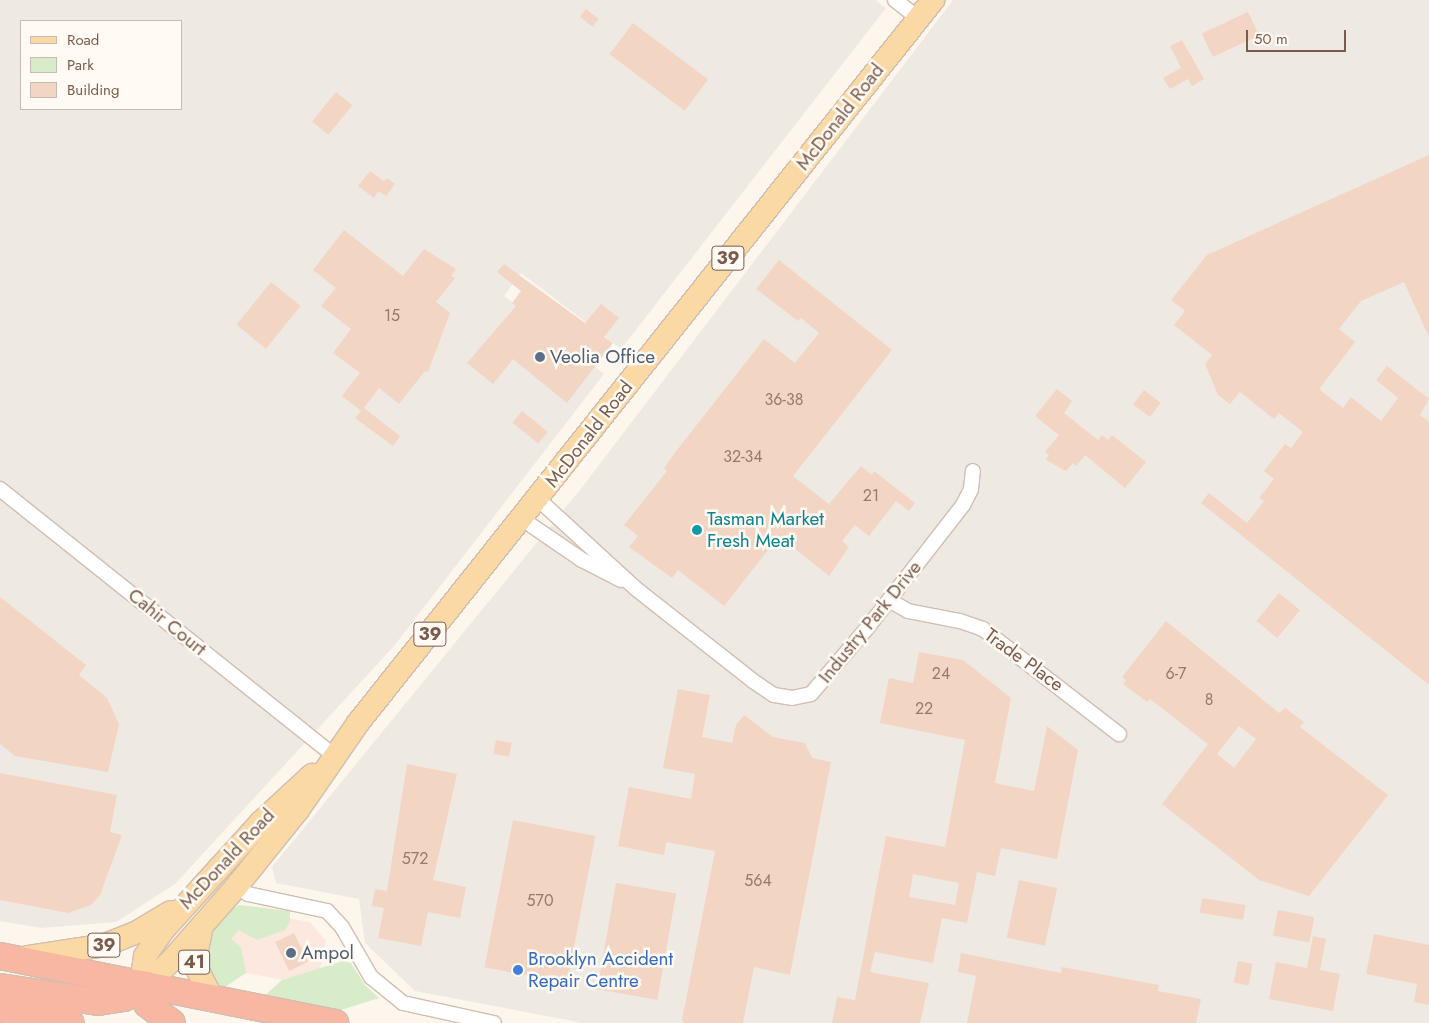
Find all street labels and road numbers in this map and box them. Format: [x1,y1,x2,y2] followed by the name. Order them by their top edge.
[791,59,889,175] street label: McDonald Road
[710,242,746,274] road number: 39
[540,376,638,492] street label: McDonald Road
[814,556,926,688] street label: Industry Park Drive
[123,584,211,660] street label: Cahir Court
[412,618,448,650] road number: 39
[980,624,1068,696] street label: Trade Place
[175,804,279,914] street label: McDonald Road
[86,930,122,960] road number: 39
[178,946,210,978] road number: 41

